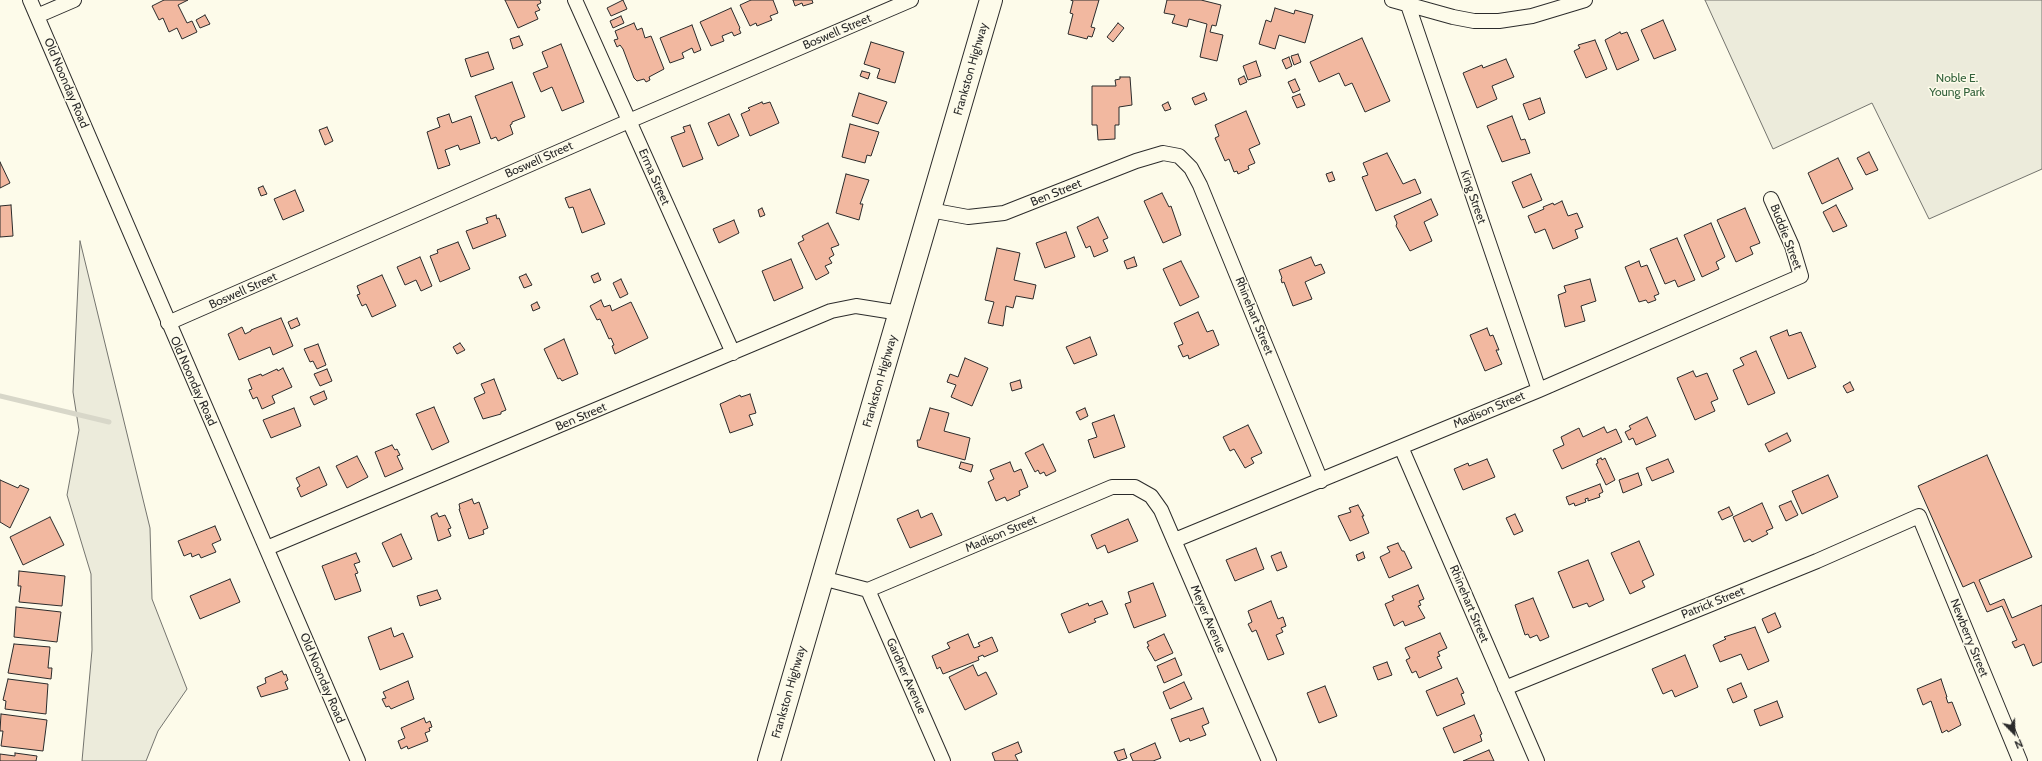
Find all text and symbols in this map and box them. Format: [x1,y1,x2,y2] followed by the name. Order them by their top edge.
[801,11,873,53] street label: Boswell Street
[951,21,991,117] street label: Frankston Highway
[41,36,91,130] street label: Old Noonday Road
[1929,71,1985,99] park label: Noble E. Young Park
[503,139,575,181] street label: Boswell Street
[635,147,673,207] street label: Erma Street
[1457,168,1489,226] street label: King Street
[1028,176,1084,210] street label: Ben Street
[1767,202,1805,272] street label: Buddie Street
[207,270,279,312] street label: Boswell Street
[1232,275,1276,357] street label: Rhinehart Street
[860,333,900,429] street label: Frankston Highway
[167,334,219,428] street label: Old Noonday Road
[1451,388,1527,432] street label: Madison Street
[554,400,608,434] street label: Ben Street
[963,512,1039,556] street label: Madison Street
[1446,563,1492,645] street label: Rhinehart Street
[1187,583,1229,655] street label: Meyer Avenue
[1679,584,1747,622] street label: Patrick Street
[1947,597,1991,679] street label: Newberry Street
[297,631,347,725] street label: Old Noonday Road
[883,636,929,716] street label: Gardner Avenue
[769,644,809,740] street label: Frankston Highway
[1994,713,2034,753] north arrow
[2012,736,2025,752] text: N

